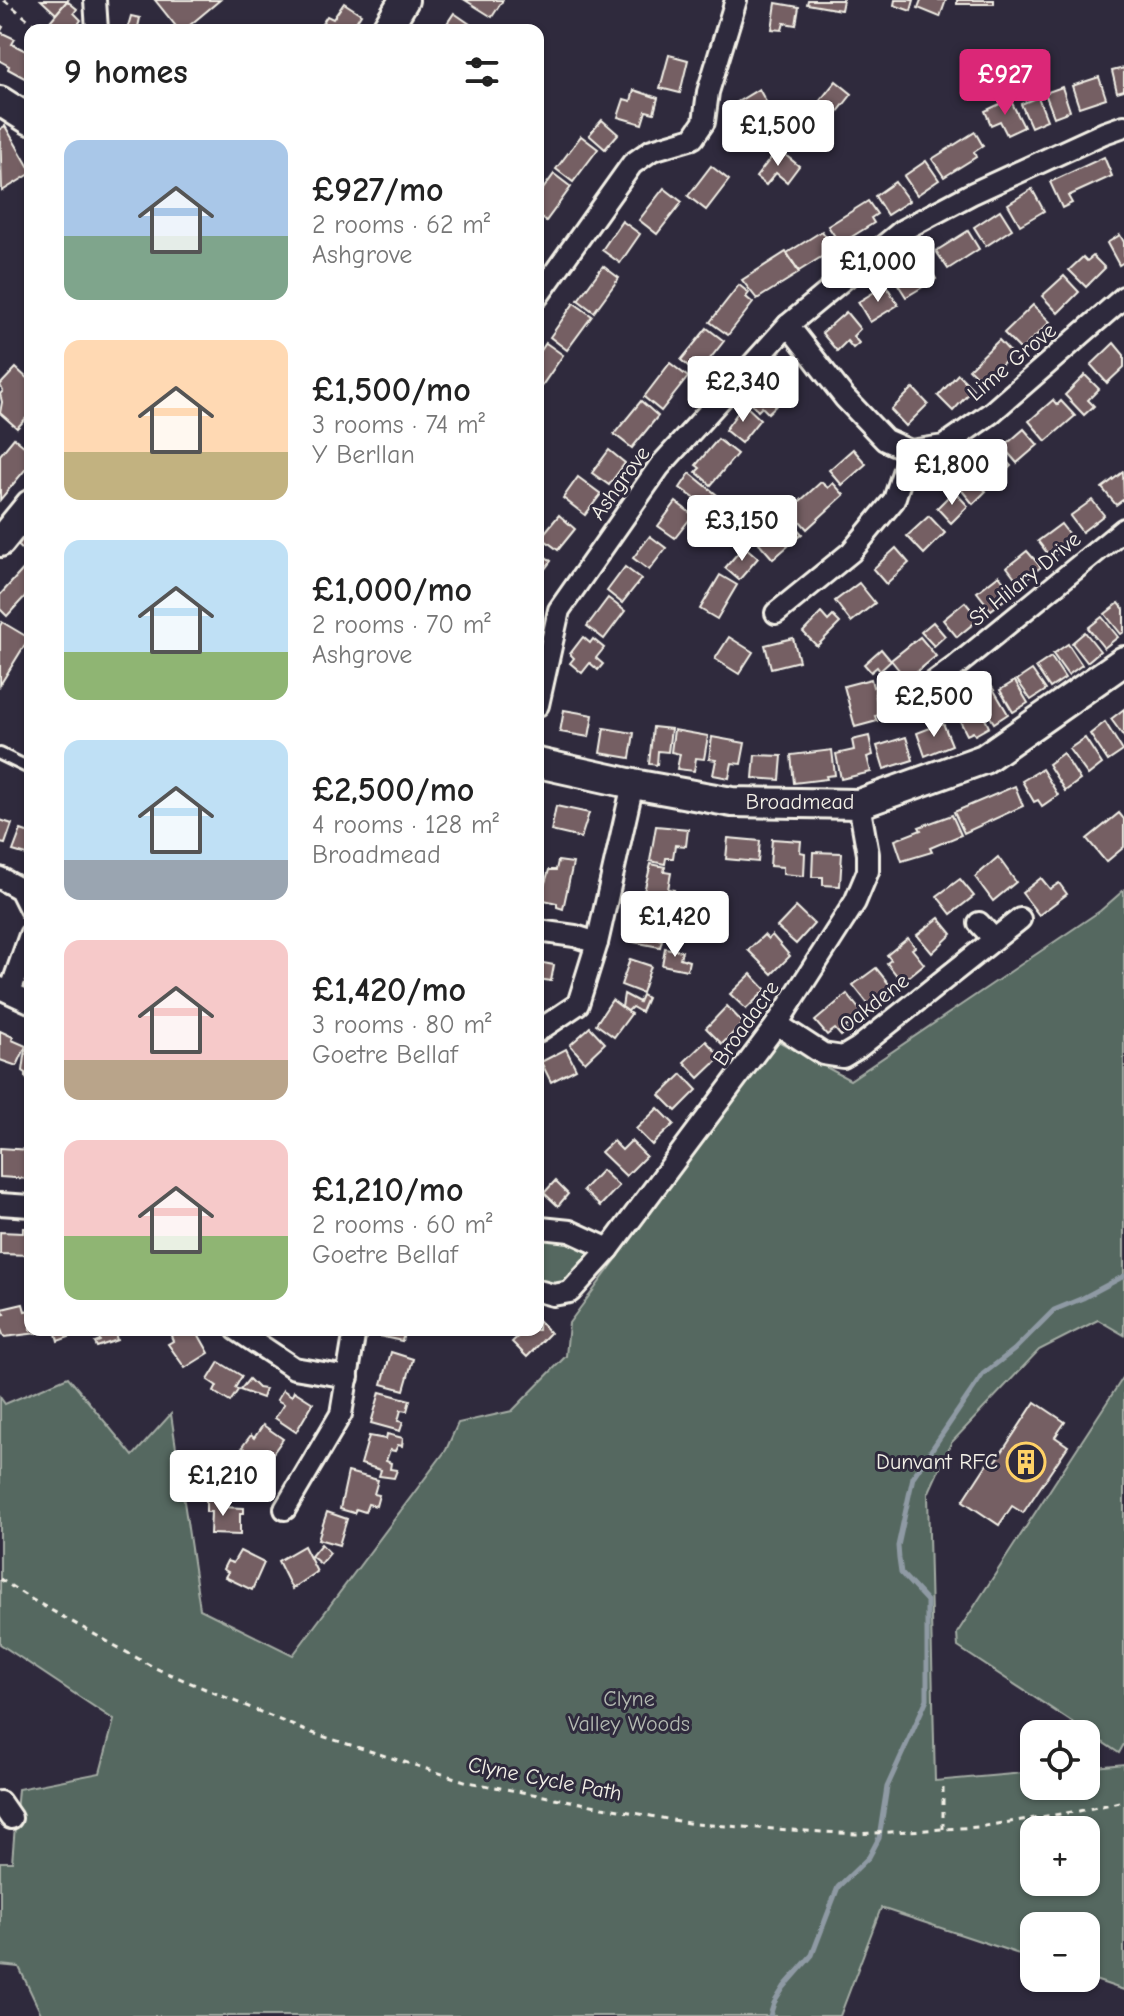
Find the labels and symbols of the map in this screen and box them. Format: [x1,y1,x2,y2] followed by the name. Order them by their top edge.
[958,49,1052,117] pin: £927
[713,100,843,168] pin: £1,500
[813,236,943,304] pin: £1,000
[962,317,1062,407] street label: Lime Grove
[678,356,808,424] pin: £2,340
[887,439,1017,507] pin: £1,800
[585,441,655,525] street label: Ashgrove
[677,495,807,563] pin: £3,150
[964,526,1086,632] street label: St Hilary Drive
[869,671,999,739] pin: £2,500
[746,789,854,815] street label: Broadmead
[610,891,740,959] pin: £1,420
[834,968,914,1038] street label: Oakdene
[707,975,785,1071] street label: Broadacre
[1005,1441,1047,1483] building icon: Dunvant RFC
[876,1449,998,1475] place label: Dunvant RFC
[158,1450,288,1518] pin: £1,210
[568,1686,690,1737] park label: Clyne Valley Woods
[466,1751,624,1807] street label: Clyne Cycle Path

